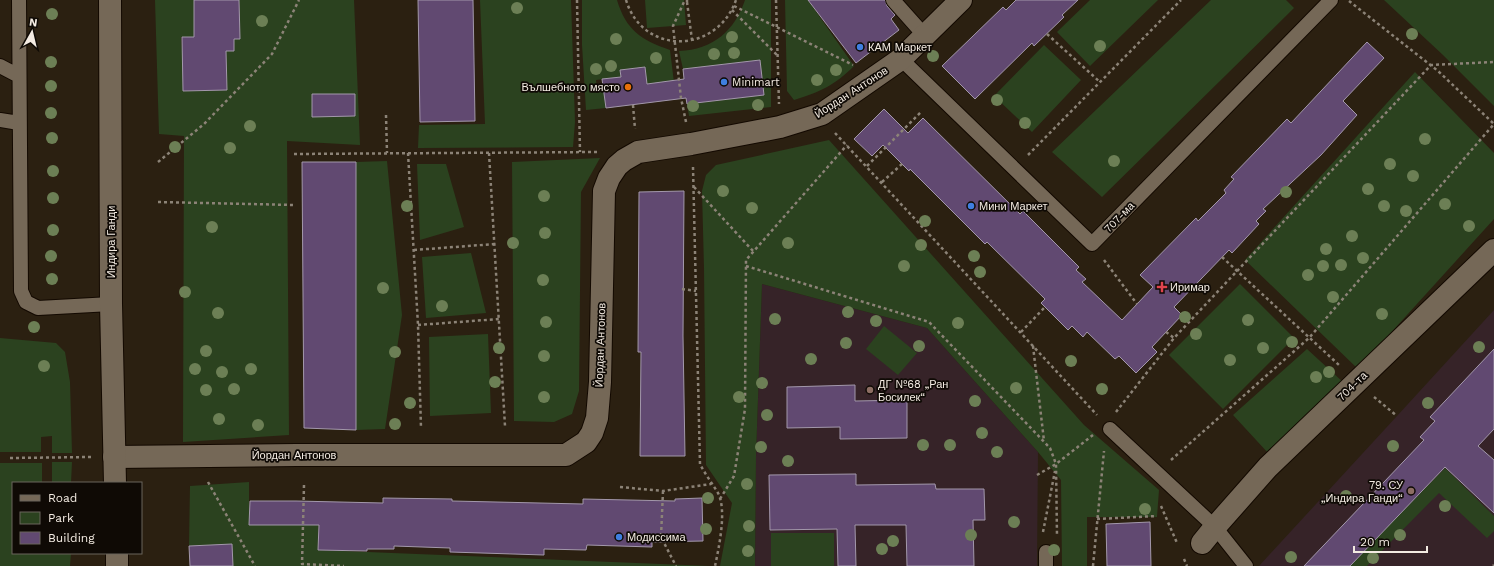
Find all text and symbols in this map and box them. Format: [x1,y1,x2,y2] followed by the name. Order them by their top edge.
[12,12,52,52] north arrow
[28,16,38,30] text: N
[868,41,932,54] place label: КАМ Маркет
[855,42,865,52] marker: КАМ Маркет
[812,64,890,121] street label: Йордан Антонов
[732,76,780,89] place label: Minimart
[719,77,729,87] marker: Minimart
[521,81,620,94] place label: Вълшебното място
[623,82,633,92] marker: Вълшебното място
[1102,199,1138,235] street label: 707-ма
[979,200,1048,213] place label: Мини Маркет
[966,201,976,211] marker: Мини Маркет
[105,206,118,278] street label: Индира Ганди
[1170,281,1210,294] place label: Иримар
[1157,282,1167,292] marker: Иримар
[593,302,608,388] street label: Йордан Антонов
[1335,369,1371,404] street label: 704-та
[878,378,948,404] place label: ДГ №68 „Ран Босилек“
[865,385,875,395] marker: ДГ №68 „Ран Босилек“
[252,449,337,462] street label: Йордан Антонов
[1321,479,1404,505] place label: 79. СУ „Индира Ганди“
[12,482,142,554] legend
[1406,486,1416,496] marker: 79. СУ „Индира Ганди“
[48,491,77,505] text: Road
[48,511,74,525] text: Park
[1354,528,1427,554] scale bar
[48,531,95,545] text: Building
[627,531,686,544] place label: Модиссима
[614,532,624,542] marker: Модиссима
[1360,535,1390,549] text: 20 m

